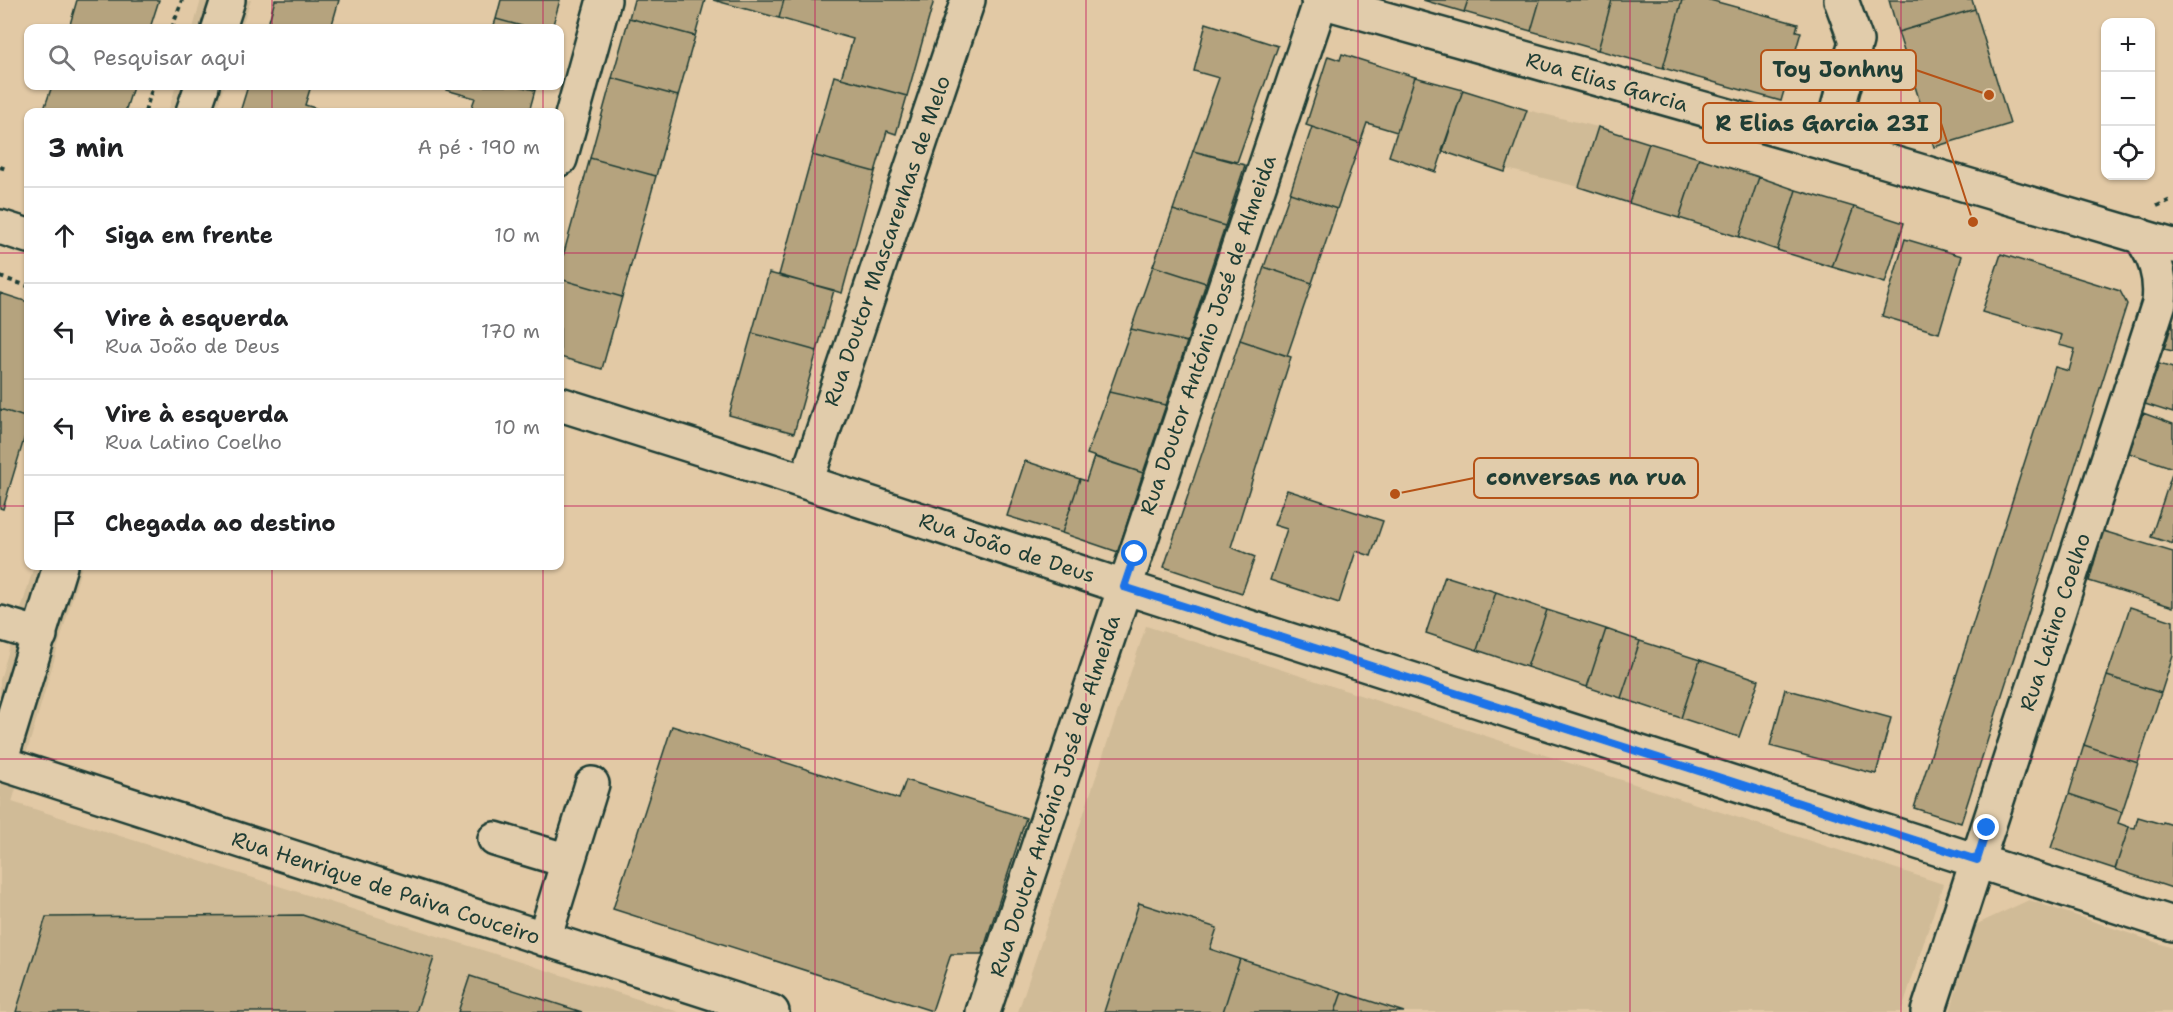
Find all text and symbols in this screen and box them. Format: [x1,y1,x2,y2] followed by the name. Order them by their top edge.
[2101,18,2155,180] map controls
[2101,18,2155,72] button: +
[24,24,564,90] search box
[45,41,78,74] icon: search
[93,43,246,72] text: Pesquisar aqui
[1523,45,1691,119] street label: Rua Elias Garcia
[1761,50,1916,90] callout: Toy Jonhny
[1772,55,1904,84] text: Toy Jonhny
[817,72,957,410] street label: Rua Doutor Mascarenhas de Melo
[2101,72,2155,126] button: −
[1703,103,1941,143] callout: R Elias Garcia 23I
[1715,109,1929,138] text: R Elias Garcia 23I
[2101,126,2155,180] button: locate
[48,130,124,165] text: 3 min
[418,134,540,160] text: A pé · 190 m
[1133,151,1283,519] street label: Rua Doutor António José de Almeida
[48,219,81,252] icon: ahead
[105,221,273,250] text: Siga em frente
[494,222,540,248] text: 10 m
[105,304,288,333] text: Vire à esquerda
[48,315,81,348] icon: left
[481,318,540,344] text: 170 m
[105,333,280,359] text: Rua João de Deus
[105,400,288,429] text: Vire à esquerda
[48,411,81,444] icon: left
[494,414,540,440] text: 10 m
[105,429,282,455] text: Rua Latino Coelho
[1474,458,1698,498] callout: conversas na rua
[1486,463,1686,492] text: conversas na rua
[915,506,1099,590] street label: Rua João de Deus
[48,507,81,540] icon: arrive
[105,509,336,538] text: Chegada ao destino
[2013,529,2097,715] street label: Rua Latino Coelho
[1121,540,1147,566] route start
[983,611,1127,981] street label: Rua Doutor António José de Almeida
[1973,814,1999,840] route end
[228,825,544,951] street label: Rua Henrique de Paiva Couceiro

